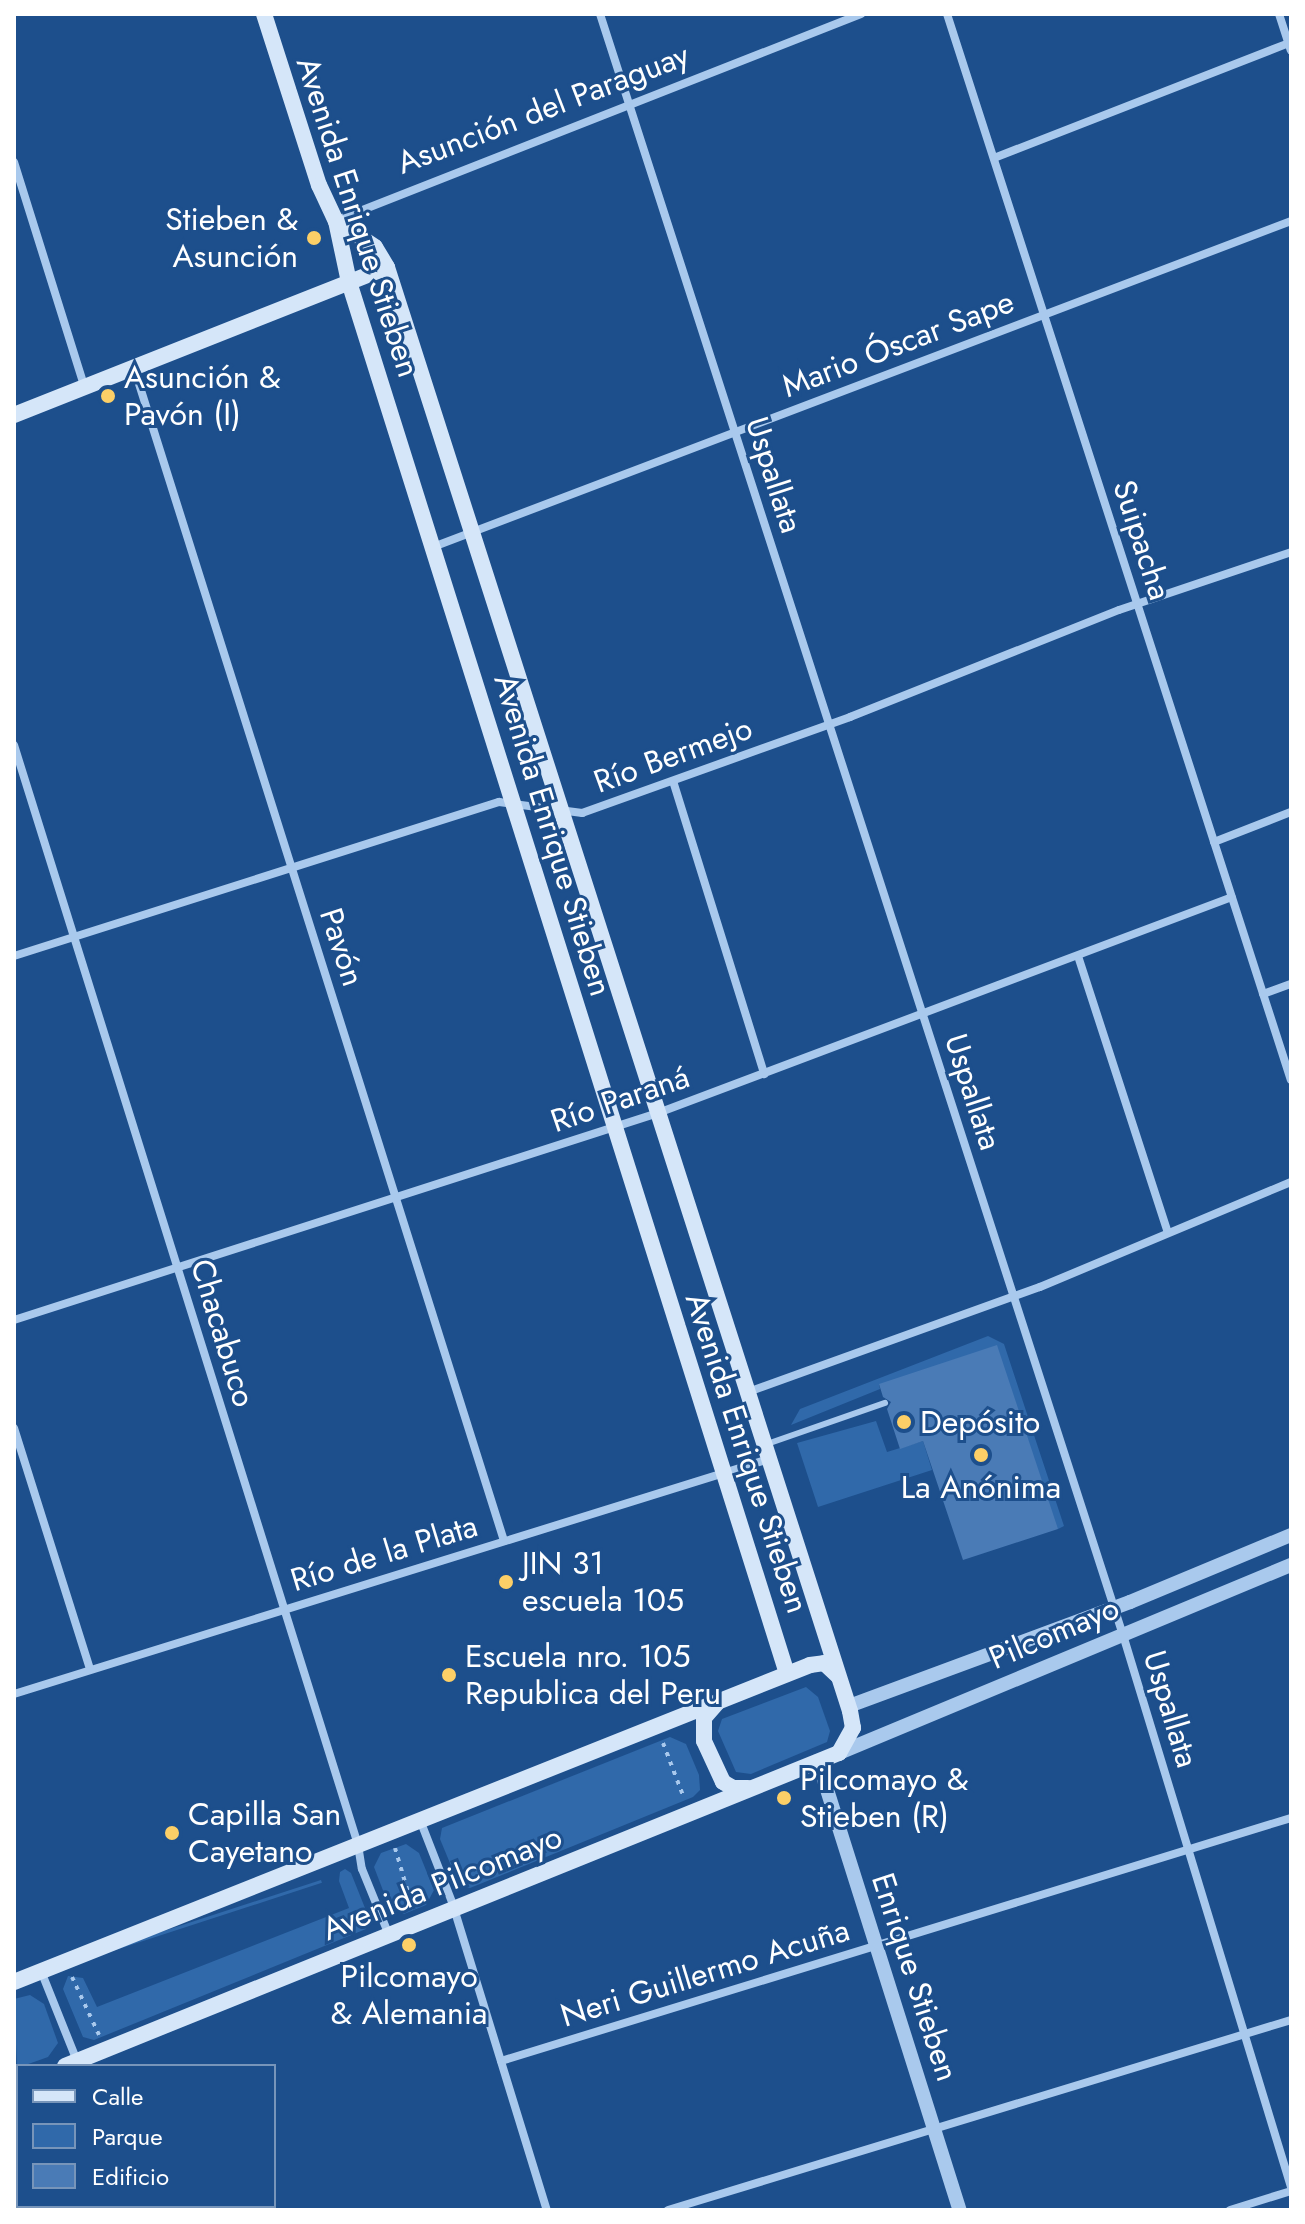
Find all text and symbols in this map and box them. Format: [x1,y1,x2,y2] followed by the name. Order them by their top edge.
[392,36,694,182] street label: Asunción del Paraguay
[288,52,428,382] street label: Avenida Enrique Stieben
[165,201,298,276] place label: Stieben & Asunción
[305,229,323,247] marker: Stieben & Asunción
[777,282,1019,406] street label: Mario Óscar Sape
[124,359,281,434] place label: Asunción & Pavón (I)
[99,387,117,405] marker: Asunción & Pavón (I)
[737,412,811,538] street label: Uspallata
[1105,475,1179,605] street label: Suipacha
[486,670,620,1000] street label: Avenida Enrique Stieben
[589,709,757,801] street label: Río Bermejo
[311,903,373,991] street label: Pavón
[936,1029,1010,1155] street label: Uspallata
[546,1057,694,1141] street label: Río Paraná
[182,1254,264,1412] street label: Chacabuco
[677,1288,817,1618] street label: Avenida Enrique Stieben
[920,1403,1040,1441] place label: Depósito
[895,1413,913,1431] marker: Depósito
[972,1446,990,1464] marker: La Anónima
[901,1468,1061,1506] place label: La Anónima
[286,1506,482,1600] street label: Río de la Plata
[522,1545,684,1620] place label: JIN 31 escuela 105
[497,1573,515,1591] marker: JIN 31 escuela 105
[983,1589,1125,1677] street label: Pilcomayo
[465,1638,721,1713] place label: Escuela nro. 105 Republica del Peru
[1135,1646,1207,1772] street label: Uspallata
[440,1666,458,1684] marker: Escuela nro. 105 Republica del Peru
[800,1761,968,1836] place label: Pilcomayo & Stieben (R)
[775,1789,793,1807] marker: Pilcomayo & Stieben (R)
[188,1796,341,1871] place label: Capilla San Cayetano
[316,1817,568,1949] street label: Avenida Pilcomayo
[163,1824,181,1842] marker: Capilla San Cayetano
[863,1868,967,2086] street label: Enrique Stieben
[556,1911,854,2035] street label: Neri Guillermo Acuña
[400,1936,418,1954] marker: Pilcomayo & Alemania
[330,1958,488,2033] place label: Pilcomayo & Alemania
[16,2064,276,2208] legend
[92,2079,143,2114] text: Calle
[92,2119,163,2154] text: Parque
[92,2159,169,2194] text: Edificio

